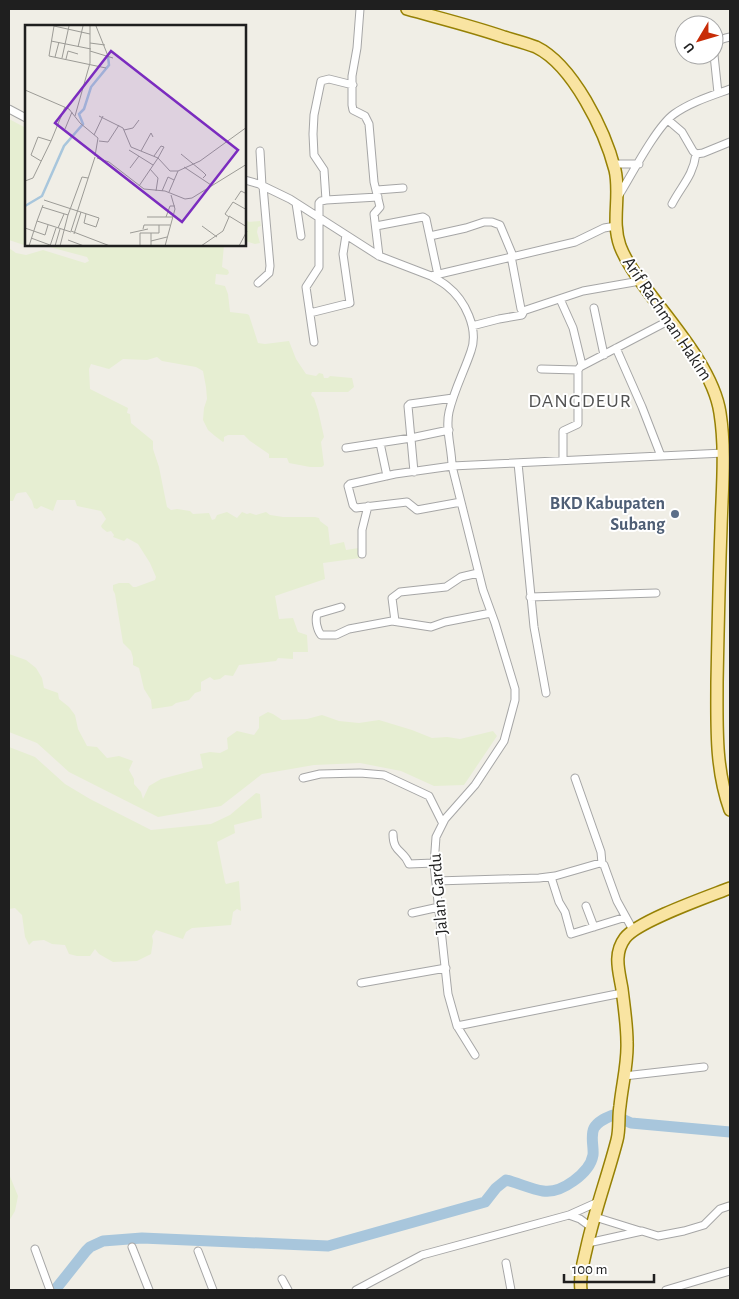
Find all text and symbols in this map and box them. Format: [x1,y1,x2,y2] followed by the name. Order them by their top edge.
[674,15,724,65] north arrow
[25,25,246,246] inset map
[681,40,698,55] text: U
[619,254,715,384] street label: Arif Rachman Hakim
[528,391,632,411] district label: DANGDEUR
[550,495,666,534] place label: BKD Kabupaten Subang
[669,508,681,520] marker: BKD Kabupaten Subang
[426,853,452,935] street label: Jalan Gardu
[564,1252,654,1284] scale bar
[572,1262,607,1277] text: 100 m

